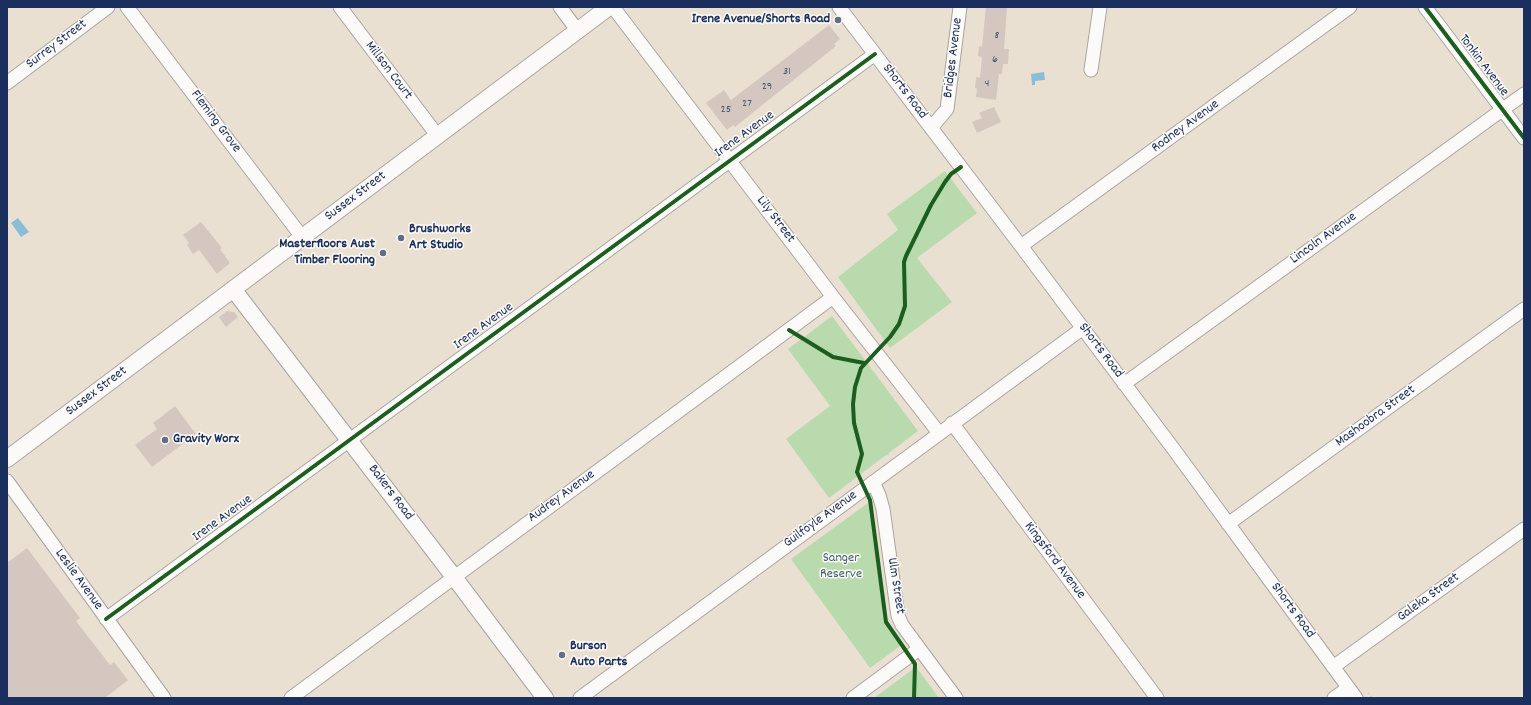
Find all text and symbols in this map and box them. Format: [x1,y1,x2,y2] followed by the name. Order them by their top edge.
[692,12,830,28] place label: Irene Avenue/Shorts Road
[833,15,843,25] marker: Irene Avenue/Shorts Road
[23,17,91,73] street label: Surrey Street
[941,17,967,99] street label: Bridges Avenue
[995,29,999,43] house number: 8
[1454,32,1512,100] street label: Tonkin Avenue
[361,38,415,104] street label: Millson Court
[992,53,998,67] house number: 6
[878,61,930,123] street label: Shorts Road
[783,65,791,79] house number: 31
[985,77,989,91] house number: 4
[762,80,772,94] house number: 29
[186,87,244,157] street label: Fleming Grove
[742,97,752,111] house number: 27
[1149,97,1223,157] street label: Rodney Avenue
[721,103,731,117] house number: 25
[712,108,778,162] street label: Irene Avenue
[322,168,390,226] street label: Sussex Street
[752,193,798,247] street label: Lily Street
[1288,209,1360,269] street label: Lincoln Avenue
[409,222,471,254] place label: Brushworks Art Studio
[396,233,406,243] marker: Brushworks Art Studio
[279,237,375,270] place label: Masterfloors Aust Timber Flooring
[378,248,388,258] marker: Masterfloors Aust Timber Flooring
[451,300,517,354] street label: Irene Avenue
[1074,320,1126,382] street label: Shorts Road
[63,363,131,421] street label: Sussex Street
[1333,382,1419,452] street label: Mashoobra Street
[173,432,239,448] place label: Gravity Worx
[160,435,170,445] marker: Gravity Worx
[364,462,416,524] street label: Bakers Road
[525,467,599,527] street label: Audrey Avenue
[781,488,861,552] street label: Guilfoyle Avenue
[190,492,256,546] street label: Irene Avenue
[1020,519,1088,603] street label: Kingsford Avenue
[50,546,106,614] street label: Leslie Avenue
[820,551,862,584] park label: Sanger Reserve
[882,557,908,615] street label: Ulm Street
[1395,570,1463,626] street label: Galeka Street
[1266,580,1318,642] street label: Shorts Road
[570,639,627,672] place label: Burson Auto Parts
[557,650,567,660] marker: Burson Auto Parts

